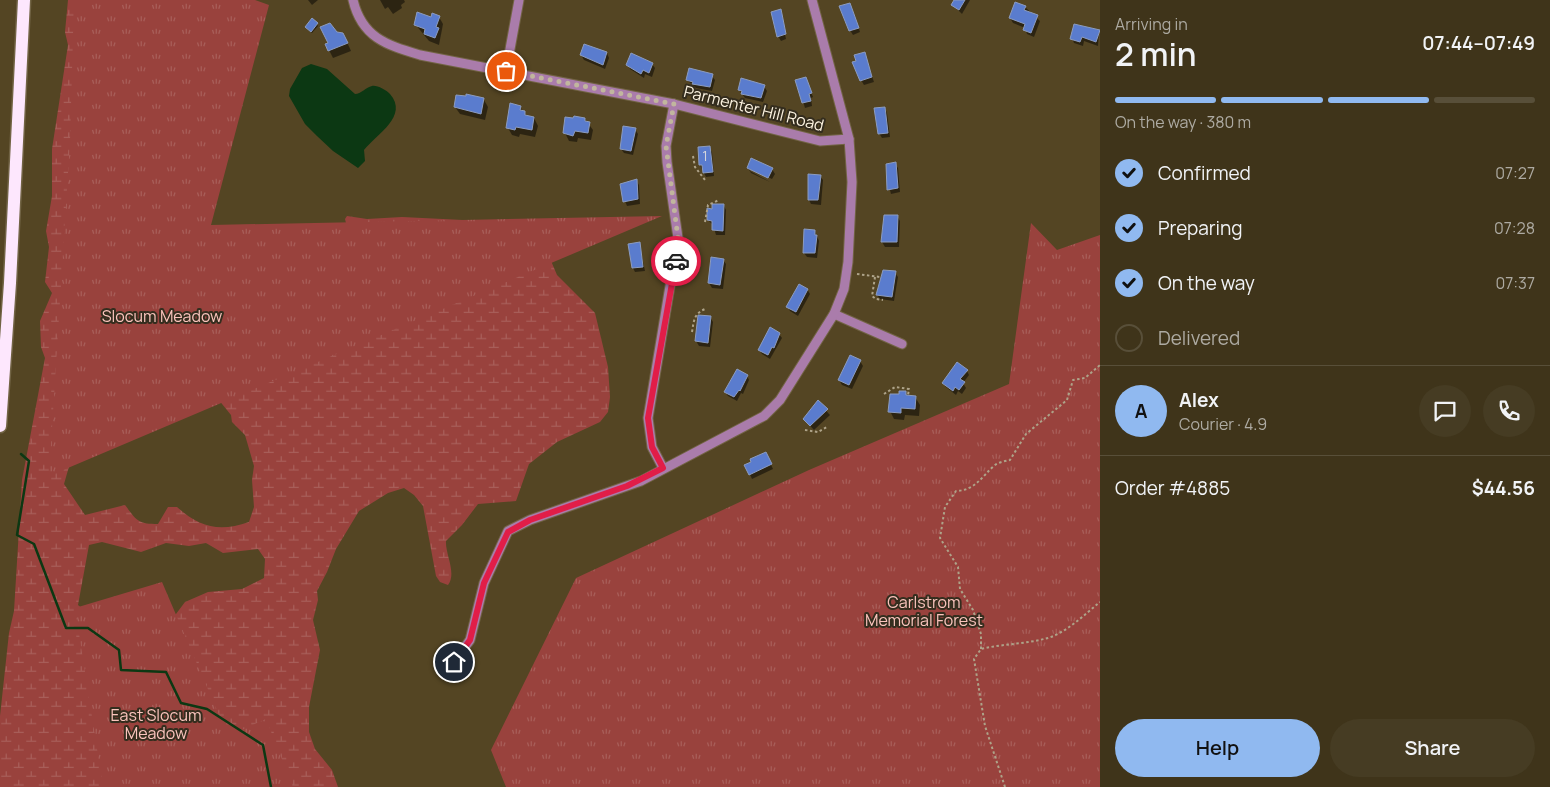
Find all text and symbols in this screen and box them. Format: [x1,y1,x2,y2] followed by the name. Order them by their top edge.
[1115,13,1188,35] text: Arriving in
[1422,30,1535,56] text: 07:44–07:49
[1115,32,1197,76] text: 2 min
[485,50,527,92] pin
[492,57,520,85] icon: bag
[682,80,826,136] street label: Parmenter Hill Road
[1115,111,1251,133] text: On the way · 380 m
[702,146,708,165] house number: 1
[1115,159,1143,187] icon: check
[1158,160,1251,186] text: Confirmed
[1495,162,1535,184] text: 07:27
[1115,214,1143,242] icon: check
[1158,215,1243,241] text: Preparing
[1494,217,1535,239] text: 07:28
[651,236,701,286] courier
[662,247,690,275] icon: car
[1115,269,1143,297] icon: check
[1158,270,1255,296] text: On the way
[1496,272,1535,294] text: 07:37
[102,305,222,327] park label: Slocum Meadow
[1158,325,1240,351] text: Delivered
[1419,385,1471,437] button: chat
[1483,385,1535,437] button: phone
[1179,387,1219,413] text: Alex
[1135,398,1147,424] text: A
[1179,413,1267,435] text: Courier · 4.9
[1115,475,1230,501] text: Order #4885
[1472,475,1535,501] text: $44.56
[865,591,983,631] park label: Carlstrom Memorial Forest
[433,641,475,683] pin
[440,648,468,676] icon: home
[110,704,202,744] park label: East Slocum Meadow
[1115,719,1320,777] button: Help
[1330,719,1535,777] button: Share

